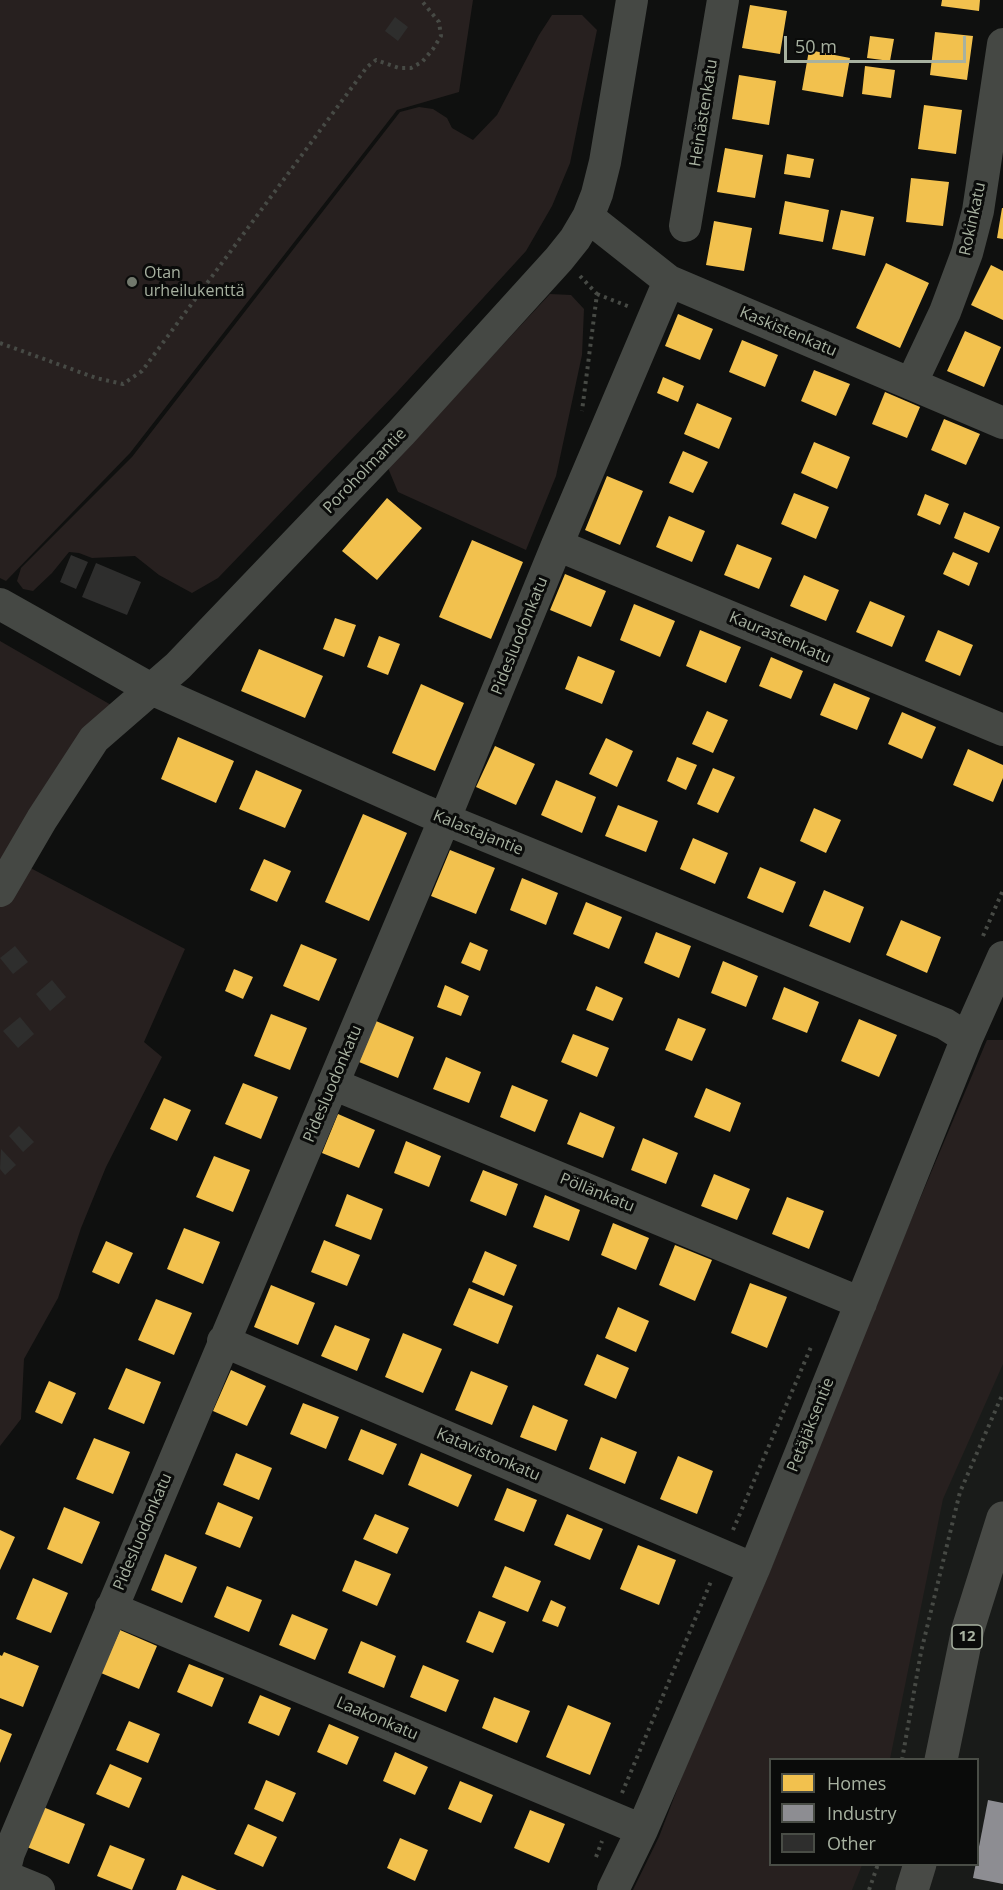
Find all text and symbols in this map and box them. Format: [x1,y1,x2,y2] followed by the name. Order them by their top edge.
[787,24,968,62] scale bar
[795,34,837,58] text: 50 m
[686,58,722,168] street label: Heinästenkatu
[956,181,990,257] street label: Rokinkatu
[144,263,245,301] place label: Otan urheilukenttä
[125,275,139,289] marker: Otan urheilukenttä
[737,303,839,361] street label: Kaskistenkatu
[319,424,411,518] street label: Poroholmantie
[488,574,552,698] street label: Pidesluodonkatu
[726,608,834,668] street label: Kaurastenkatu
[430,806,526,860] street label: Kalastajantie
[300,1022,366,1146] street label: Pidesluodonkatu
[557,1169,637,1217] street label: Pöllänkatu
[783,1375,839,1475] street label: Petäjäksentie
[433,1424,543,1486] street label: Katavistonkatu
[110,1470,176,1594] street label: Pidesluodonkatu
[952,1625,982,1649] road number: 12
[333,1693,421,1745] street label: Laakonkatu
[769,1758,979,1866] legend
[827,1771,886,1795] text: Homes
[827,1801,897,1825] text: Industry
[827,1831,876,1855] text: Other

